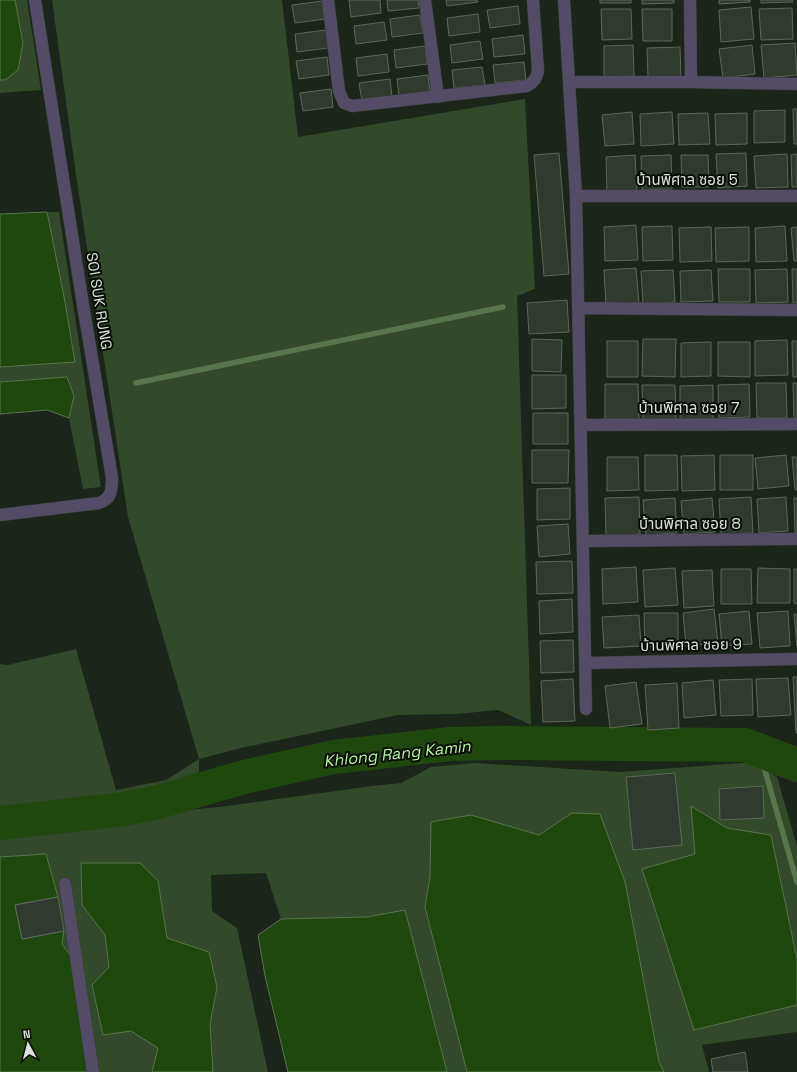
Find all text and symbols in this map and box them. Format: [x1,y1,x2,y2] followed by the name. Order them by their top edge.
[636,170,738,189] street label: บ้านพิศาล ซอย 5
[82,251,117,351] street label: SOI SUK RUNG
[639,398,739,417] street label: บ้านพิศาล ซอย 7
[639,514,741,533] street label: บ้านพิศาล ซอย 8
[640,634,742,655] street label: บ้านพิศาล ซอย 9
[323,735,473,772] water label: Khlong Rang Kamin
[8,1024,48,1064] north arrow
[22,1027,31,1041] text: N

